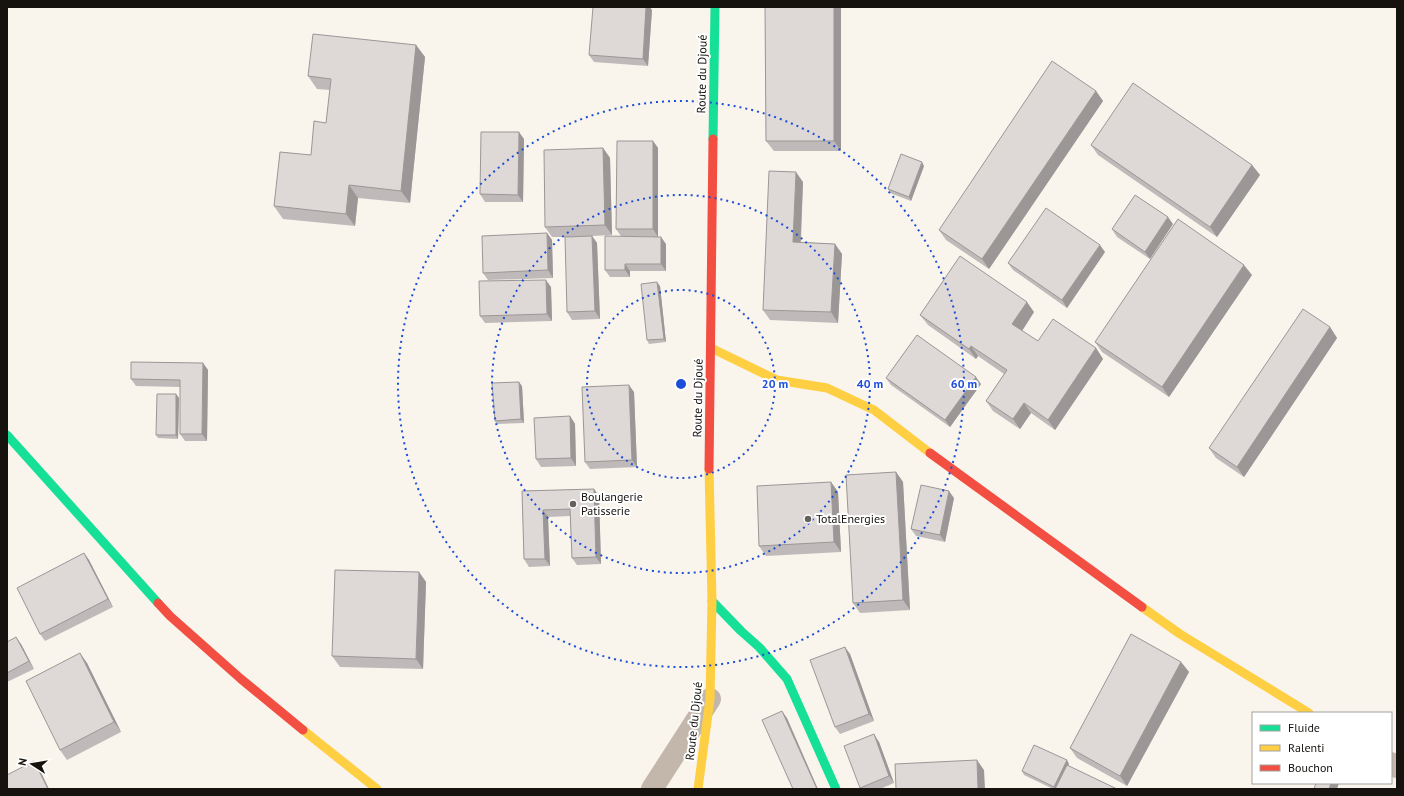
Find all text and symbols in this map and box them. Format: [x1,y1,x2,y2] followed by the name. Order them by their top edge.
[693,34,710,114] street label: Route du Djoué
[689,358,706,438] street label: Route du Djoué
[762,376,788,391] text: 20 m
[857,376,883,391] text: 40 m
[951,376,977,391] text: 60 m
[674,377,688,391] centre of rings
[581,489,643,518] place label: Boulangerie Patisserie
[568,499,578,509] marker: Boulangerie Patisserie
[816,511,885,526] place label: TotalEnergies
[803,514,813,524] marker: TotalEnergies
[682,681,705,761] street label: Route du Djoué
[1252,712,1392,784] legend
[1288,720,1320,735] text: Fluide
[1288,740,1324,755] text: Ralenti
[12,744,52,784] north arrow
[15,757,30,767] text: N
[1288,760,1333,775] text: Bouchon

